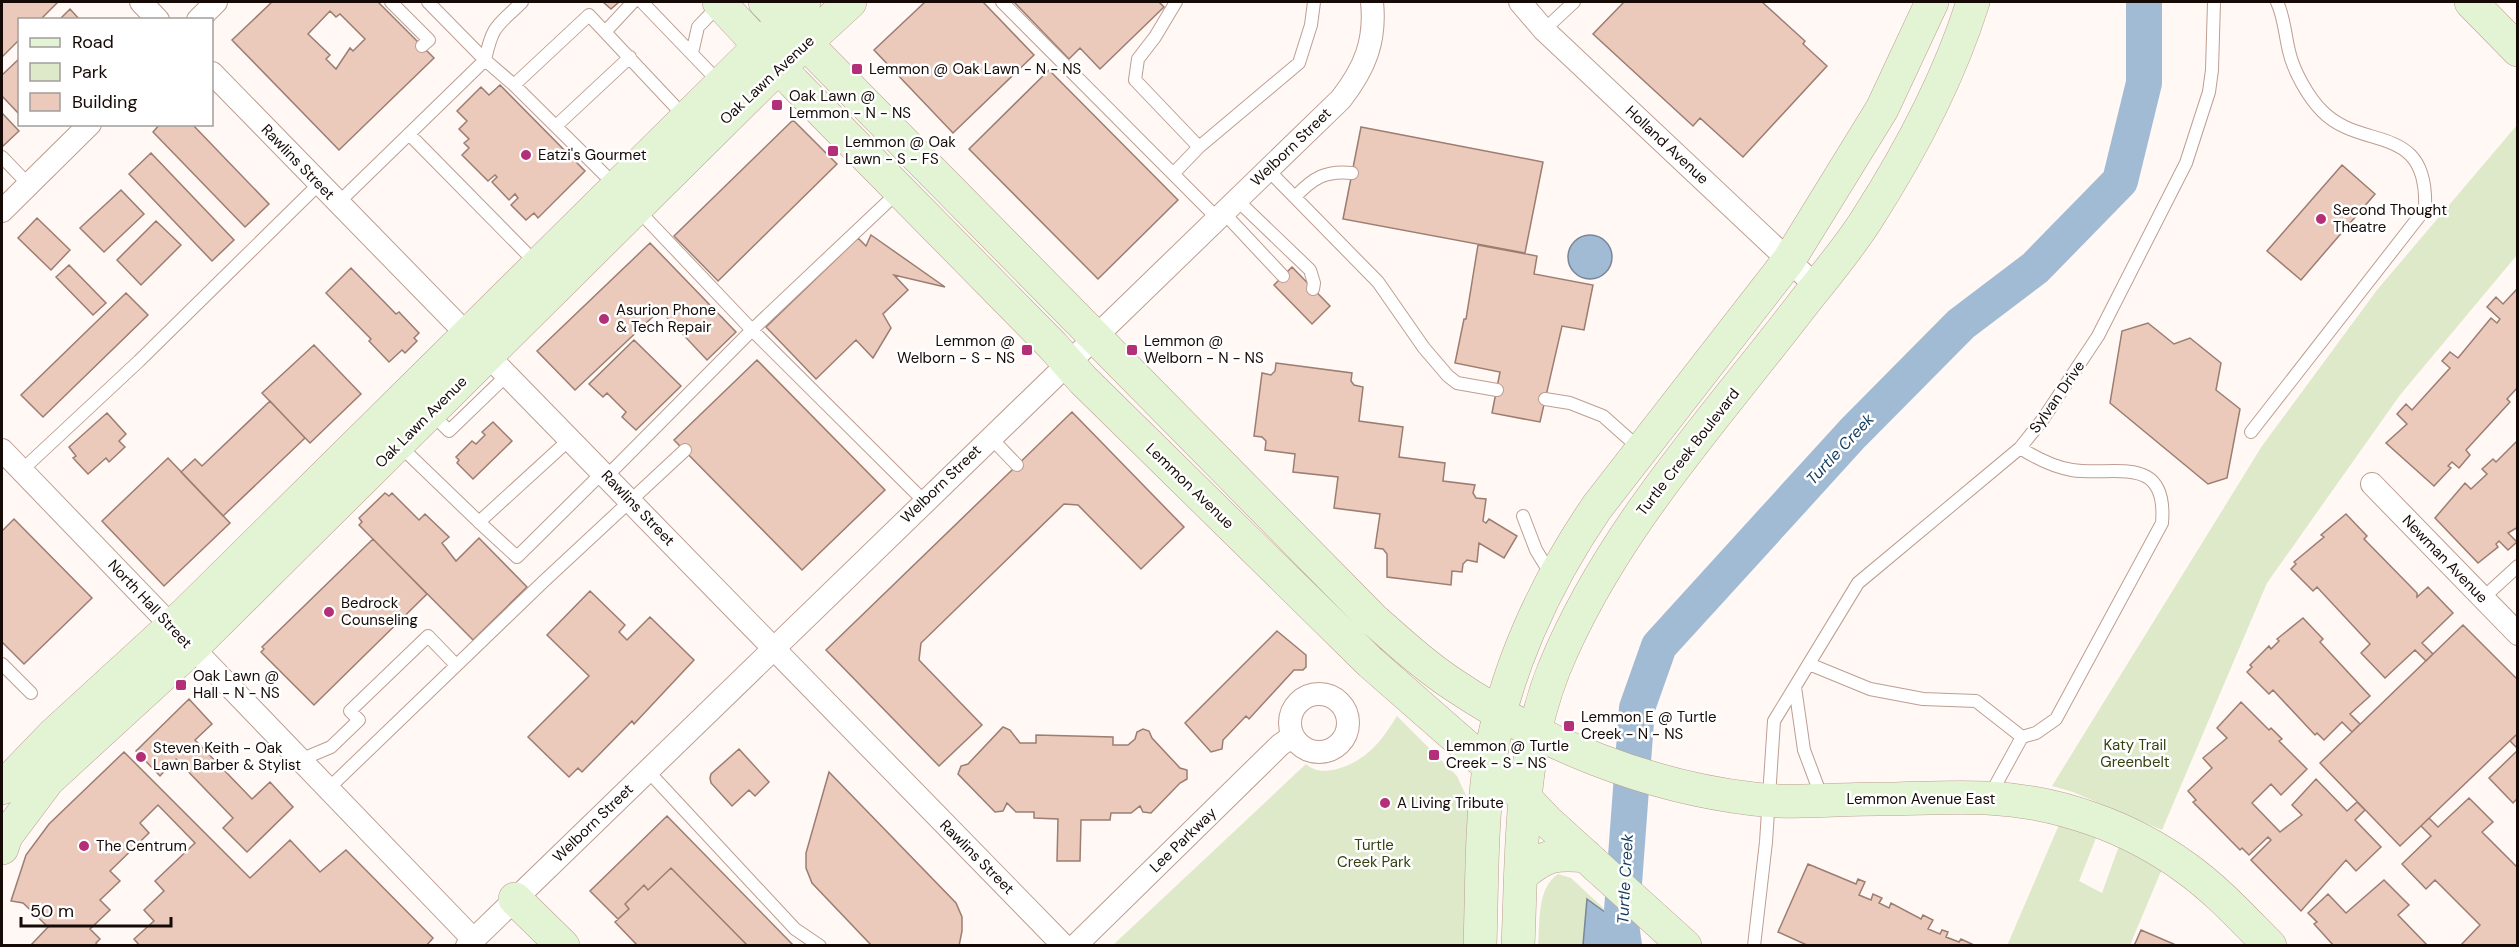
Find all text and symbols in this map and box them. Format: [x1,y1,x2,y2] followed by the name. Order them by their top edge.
[18,18,213,126] legend
[72,30,114,54] text: Road
[715,31,819,129] street label: Oak Lawn Avenue
[869,59,1082,79] place label: Lemmon @ Oak Lawn - N - NS
[72,60,108,84] text: Park
[850,62,864,76] marker: Lemmon @ Oak Lawn - N - NS
[789,86,911,123] place label: Oak Lawn @ Lemmon - N - NS
[72,90,137,114] text: Building
[770,98,784,112] marker: Oak Lawn @ Lemmon - N - NS
[1621,101,1713,189] street label: Holland Avenue
[1246,103,1336,191] street label: Welborn Street
[257,120,339,204] street label: Rawlins Street
[845,132,956,169] place label: Lemmon @ Oak Lawn - S - FS
[826,144,840,158] marker: Lemmon @ Oak Lawn - S - FS
[538,145,647,165] place label: Eatzi's Gourmet
[519,148,533,162] marker: Eatzi's Gourmet
[2333,200,2447,237] place label: Second Thought Theatre
[2314,212,2328,226] marker: Second Thought Theatre
[616,300,716,337] place label: Asurion Phone & Tech Repair
[597,312,611,326] marker: Asurion Phone & Tech Repair
[897,331,1015,368] place label: Lemmon @ Welborn - S - NS
[1144,331,1264,368] place label: Lemmon @ Welborn - N - NS
[1020,343,1034,357] marker: Lemmon @ Welborn - S - NS
[1125,343,1139,357] marker: Lemmon @ Welborn - N - NS
[2025,357,2089,437] street label: Sylvan Drive
[371,372,471,472] street label: Oak Lawn Avenue
[1632,384,1744,520] street label: Turtle Creek Boulevard
[1802,408,1879,489] water label: Turtle Creek
[1142,439,1238,533] street label: Lemmon Avenue
[896,440,986,528] street label: Welborn Street
[597,466,679,550] street label: Rawlins Street
[2398,511,2492,607] street label: Newman Avenue
[104,555,197,653] street label: North Hall Street
[341,593,418,630] place label: Bedrock Counseling
[322,605,336,619] marker: Bedrock Counseling
[193,666,280,703] place label: Oak Lawn @ Hall - N - NS
[174,678,188,692] marker: Oak Lawn @ Hall - N - NS
[1581,707,1716,744] place label: Lemmon E @ Turtle Creek - N - NS
[1562,719,1576,733] marker: Lemmon E @ Turtle Creek - N - NS
[2100,735,2170,772] park label: Katy Trail Greenbelt
[1446,736,1569,773] place label: Lemmon @ Turtle Creek - S - NS
[153,738,301,775] place label: Steven Keith - Oak Lawn Barber & Stylist
[1427,748,1441,762] marker: Lemmon @ Turtle Creek - S - NS
[134,750,148,764] marker: Steven Keith - Oak Lawn Barber & Stylist
[548,779,638,867] street label: Welborn Street
[1846,789,1996,809] street label: Lemmon Avenue East
[1397,793,1504,813] place label: A Living Tribute
[1378,796,1392,810] marker: A Living Tribute
[1145,803,1221,877] street label: Lee Parkway
[935,815,1019,899] street label: Rawlins Street
[1612,833,1638,925] water label: Turtle Creek
[1337,835,1412,872] park label: Turtle Creek Park
[96,836,187,856] place label: The Centrum
[77,839,91,853] marker: The Centrum
[21,890,171,928] scale bar
[30,899,74,923] text: 50 m

